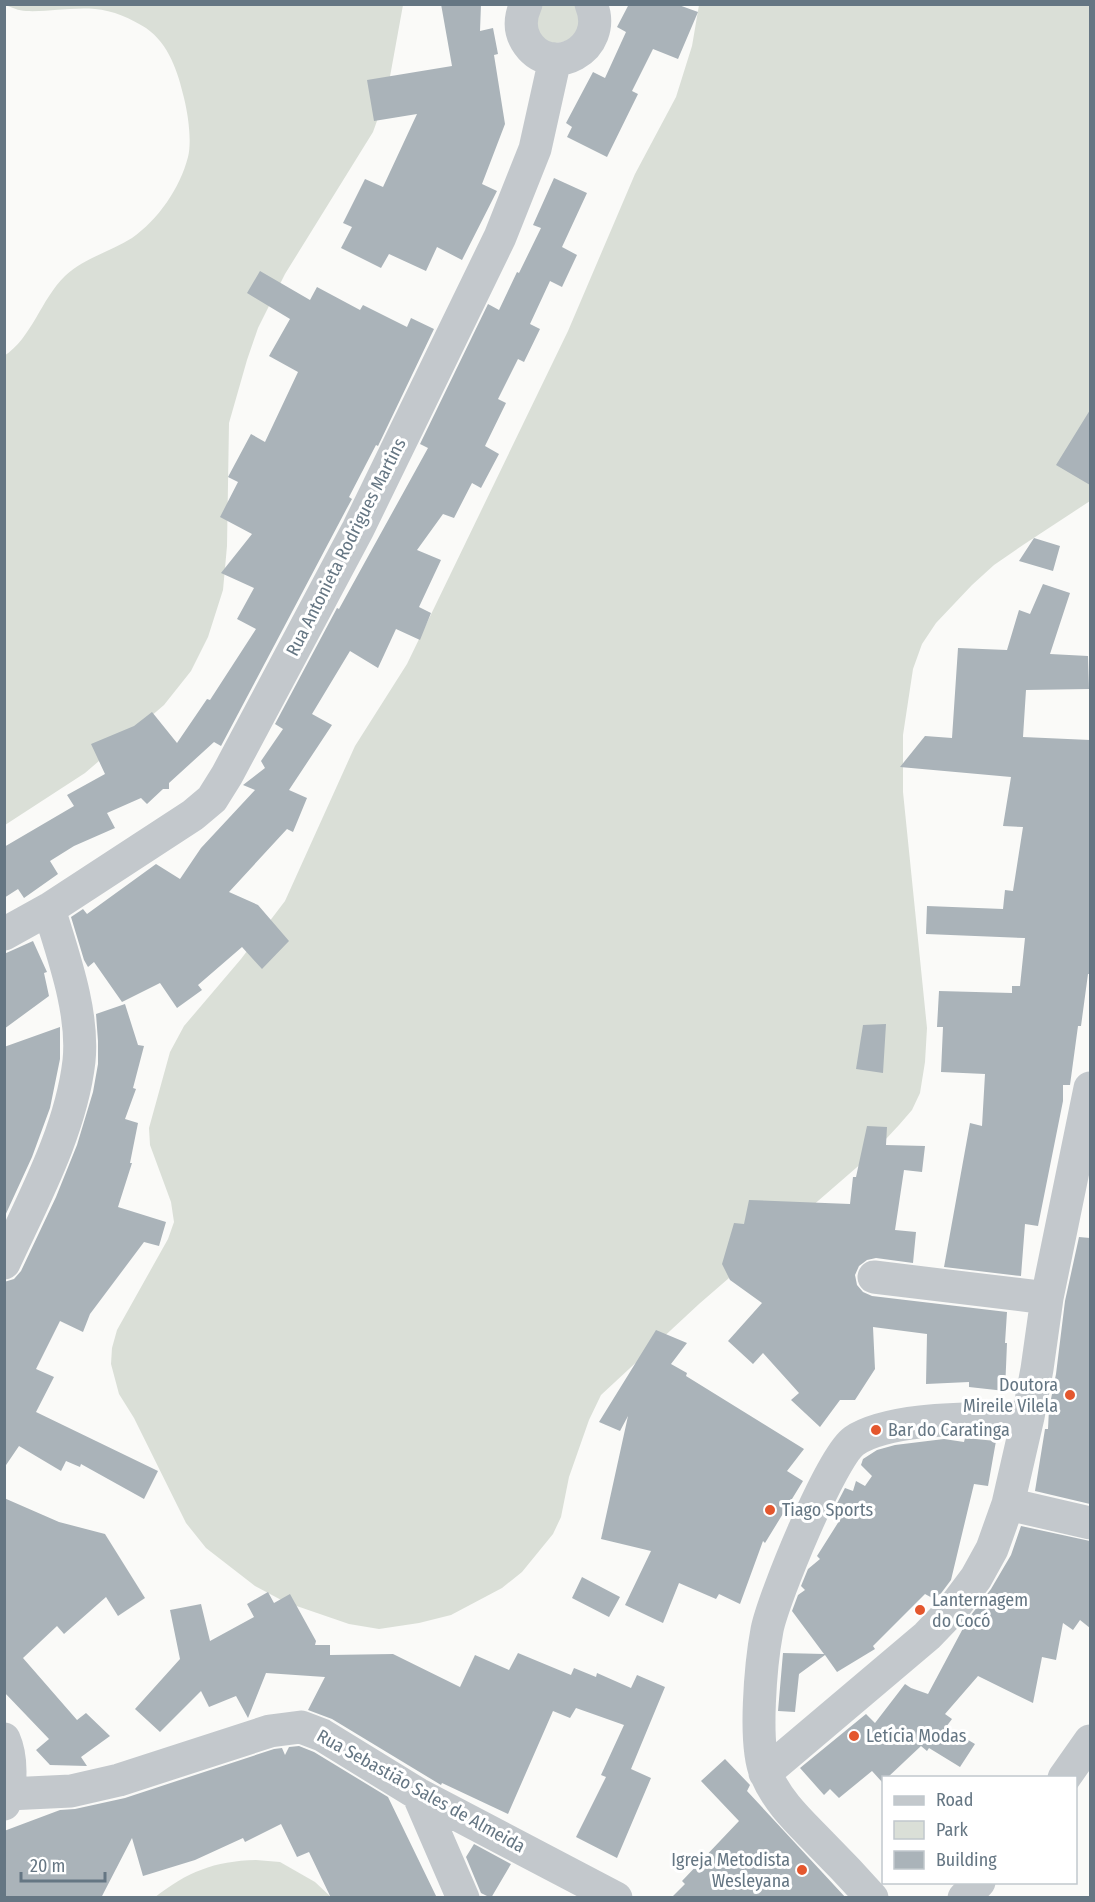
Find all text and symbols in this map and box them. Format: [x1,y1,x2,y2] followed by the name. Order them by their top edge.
[281,434,411,660] street label: Rua Antonieta Rodrigues Martins
[963,1374,1058,1417] place label: Doutora Mireile Vilela
[1063,1388,1077,1402] marker: Doutora Mireile Vilela
[888,1419,1010,1441] place label: Bar do Caratinga
[869,1423,883,1437] marker: Bar do Caratinga
[782,1499,874,1521] place label: Tiago Sports
[763,1503,777,1517] marker: Tiago Sports
[932,1589,1028,1632] place label: Lanternagem do Cocó
[913,1603,927,1617] marker: Lanternagem do Cocó
[313,1725,529,1858] street label: Rua Sebastião Sales de Almeida
[866,1725,967,1747] place label: Letícia Modas
[847,1729,861,1743] marker: Letícia Modas
[882,1776,1077,1884] legend
[936,1789,973,1811] text: Road
[936,1819,969,1841] text: Park
[21,1845,105,1883] scale bar
[671,1849,790,1892] place label: Igreja Metodista Wesleyana
[936,1849,997,1871] text: Building
[30,1855,65,1877] text: 20 m
[795,1863,809,1877] marker: Igreja Metodista Wesleyana

